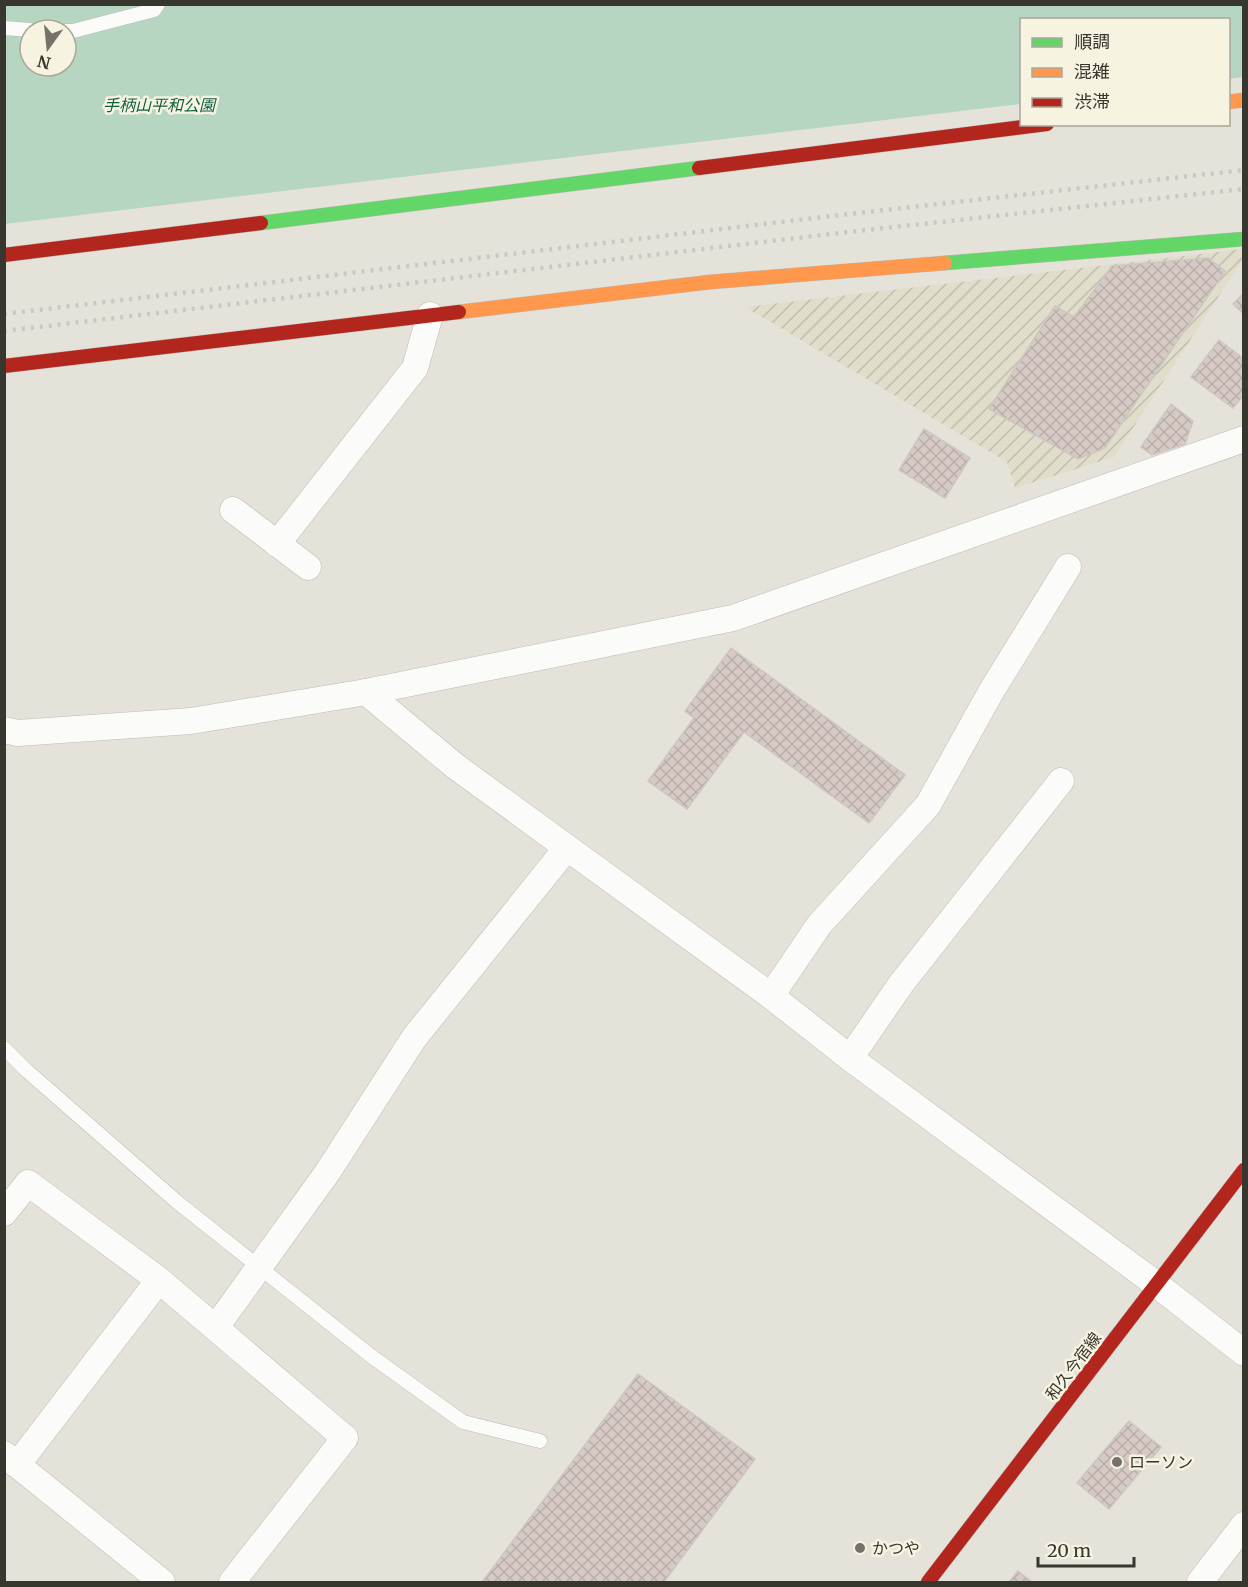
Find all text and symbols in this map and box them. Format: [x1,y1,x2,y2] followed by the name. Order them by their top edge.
[18,18,78,78] north arrow
[1020,18,1230,126] legend
[1074,30,1110,53] text: 順調
[35,51,53,74] text: N
[1074,60,1110,83] text: 混雑
[1074,90,1110,113] text: 渋滞
[103,95,217,115] park label: 手柄山平和公園
[1041,1328,1105,1404] street label: 和久今宿線
[1129,1452,1193,1472] place label: ローソン
[1110,1455,1124,1469] marker: ローソン
[1038,1530,1134,1568] scale bar
[872,1538,920,1558] place label: かつや
[1047,1539,1091,1562] text: 20 m
[853,1541,867,1555] marker: かつや

